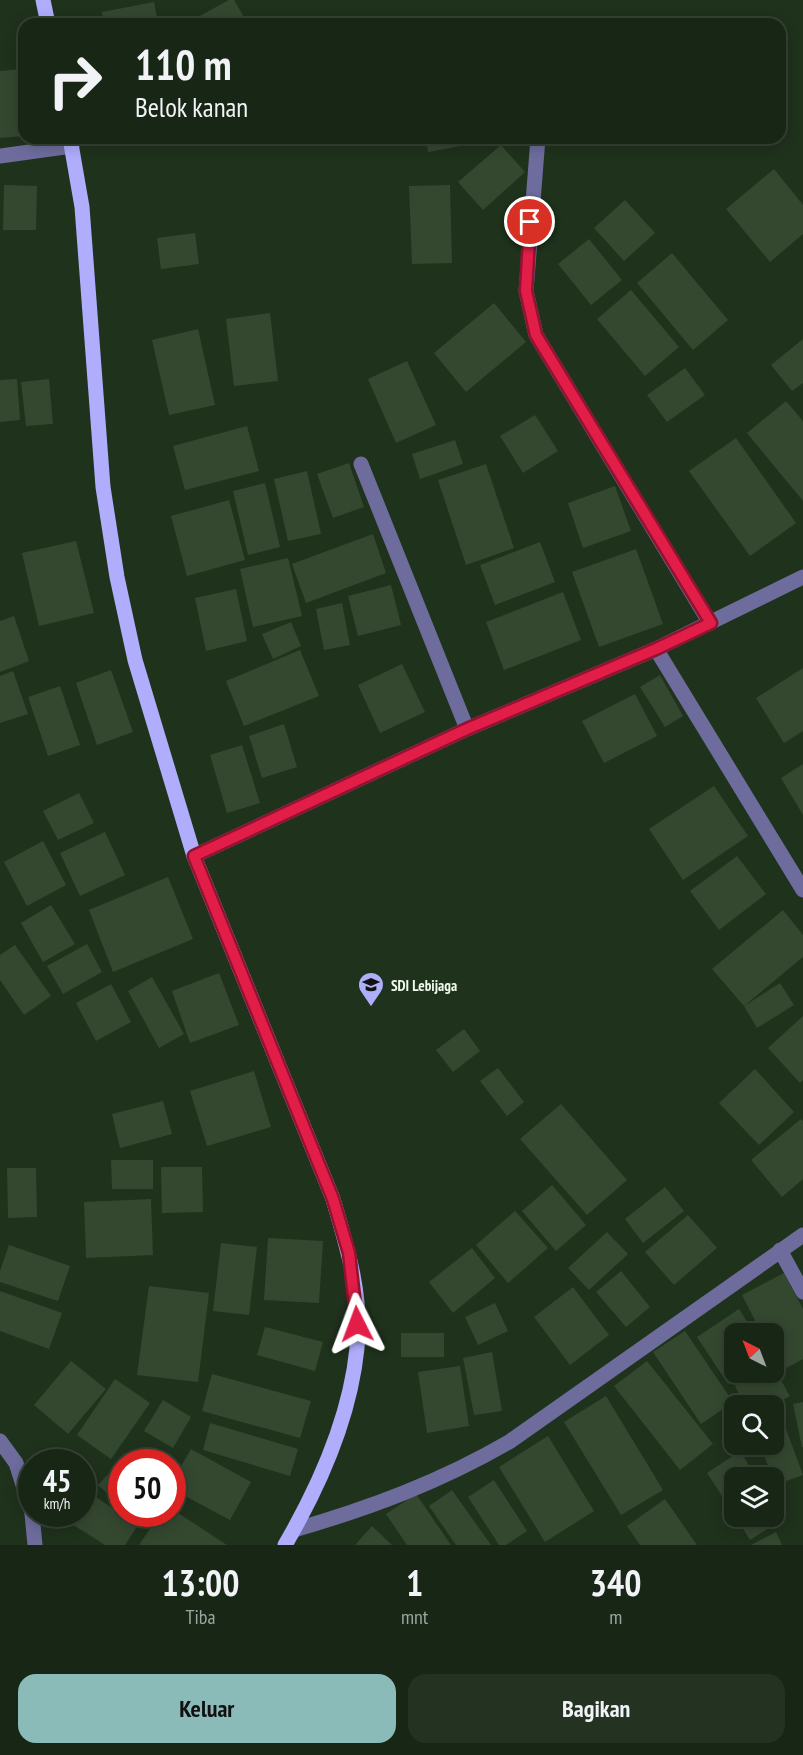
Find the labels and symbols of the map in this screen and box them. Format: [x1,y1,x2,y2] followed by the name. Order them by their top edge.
[504,196,555,247] pin
[356,970,386,1008] school or university icon: SDI Lebijaga
[391,976,457,995] place label: SDI Lebijaga
[325,1292,389,1356] position arrow
[724,1323,784,1383] north arrow
[108,1449,186,1527] speed limit sign: 50

